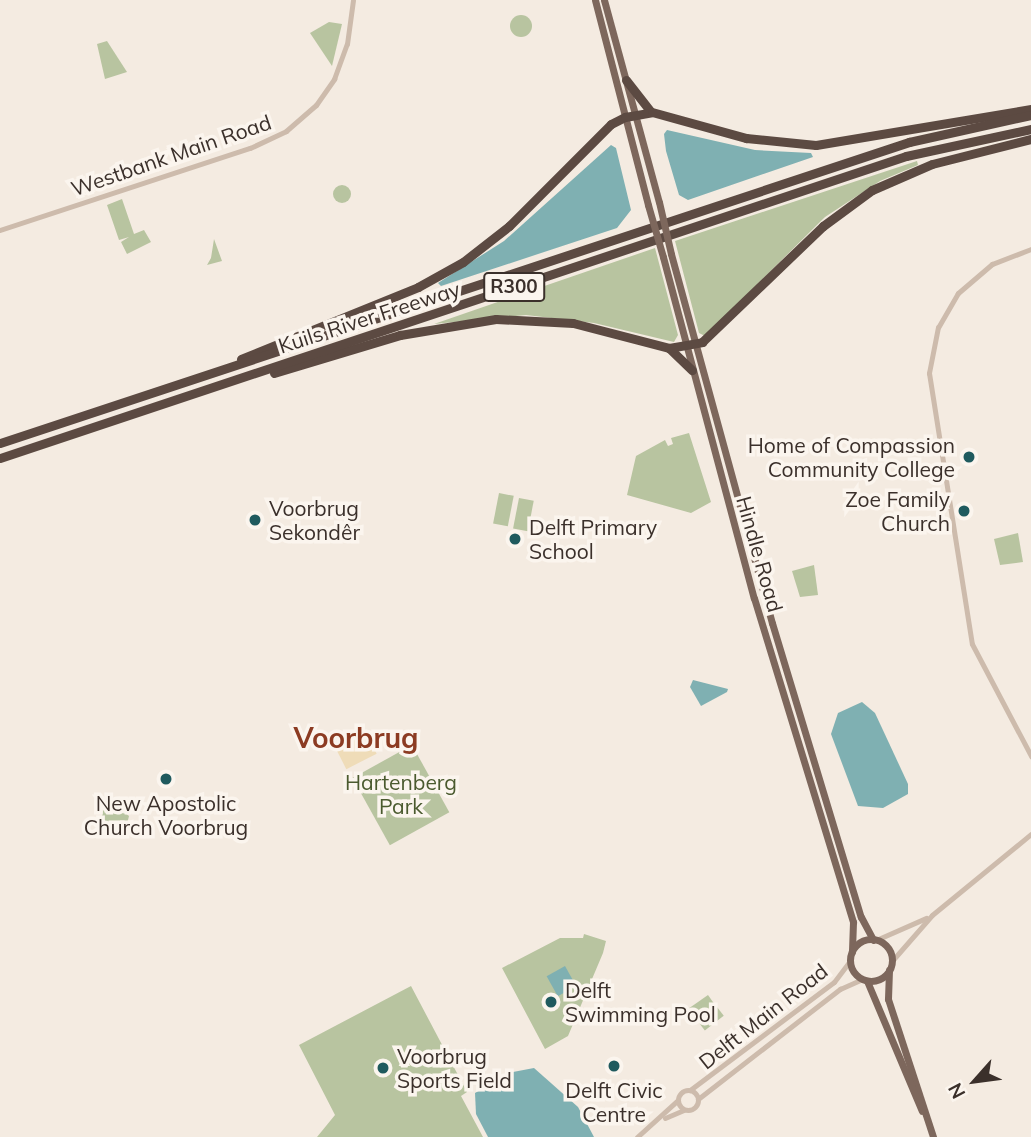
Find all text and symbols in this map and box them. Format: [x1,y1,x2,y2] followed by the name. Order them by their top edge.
[68,109,274,201] street label: Westbank Main Road
[482,272,546,302] road number: R300
[275,276,463,358] street label: Kuils River Freeway
[748,432,955,482] place label: Home of Compassion Community College
[961,449,977,465] marker: Home of Compassion Community College
[845,486,950,536] place label: Zoe Family Church
[731,493,789,615] street label: Hindle Road
[269,495,360,545] place label: Voorbrug Sekondêr
[956,503,972,519] marker: Zoe Family Church
[247,512,263,528] marker: Voorbrug Sekondêr
[529,514,657,564] place label: Delft Primary School
[507,531,523,547] marker: Delft Primary School
[293,721,419,755] district label: Voorbrug
[345,769,457,819] park label: Hartenberg Park
[158,771,174,787] marker: New Apostolic Church Voorbrug
[84,790,248,840] place label: New Apostolic Church Voorbrug
[694,958,832,1074] street label: Delft Main Road
[565,977,716,1027] place label: Delft Swimming Pool
[543,994,559,1010] marker: Delft Swimming Pool
[397,1043,512,1093] place label: Voorbrug Sports Field
[940,1046,1010,1116] north arrow
[606,1058,622,1074] marker: Delft Civic Centre
[375,1060,391,1076] marker: Voorbrug Sports Field
[565,1077,663,1127] place label: Delft Civic Centre
[942,1079,970,1103] text: N

